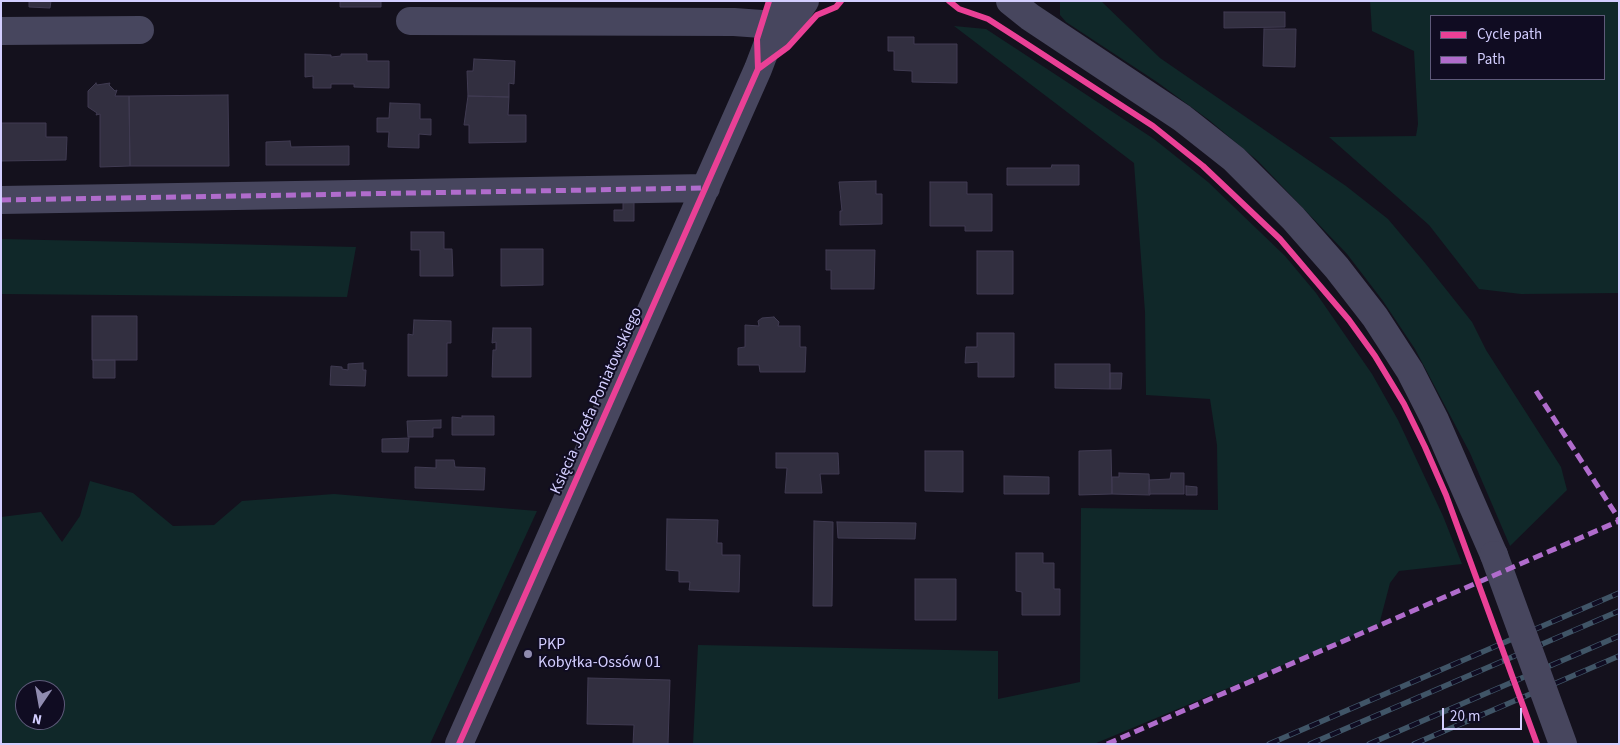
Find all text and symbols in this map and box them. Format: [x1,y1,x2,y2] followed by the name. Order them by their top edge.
[1430,15,1605,80] legend
[1477,24,1542,45] text: Cycle path
[1477,49,1505,70] text: Path
[547,304,647,498] street label: Księcia Józefa Poniatowskiego
[538,635,661,673] place label: PKP Kobyłka-Ossów 01
[522,648,534,660] marker: PKP Kobyłka-Ossów 01
[15,680,65,730] north arrow
[1445,698,1525,730] scale bar
[1450,706,1480,727] text: 20 m
[30,708,44,729] text: N

